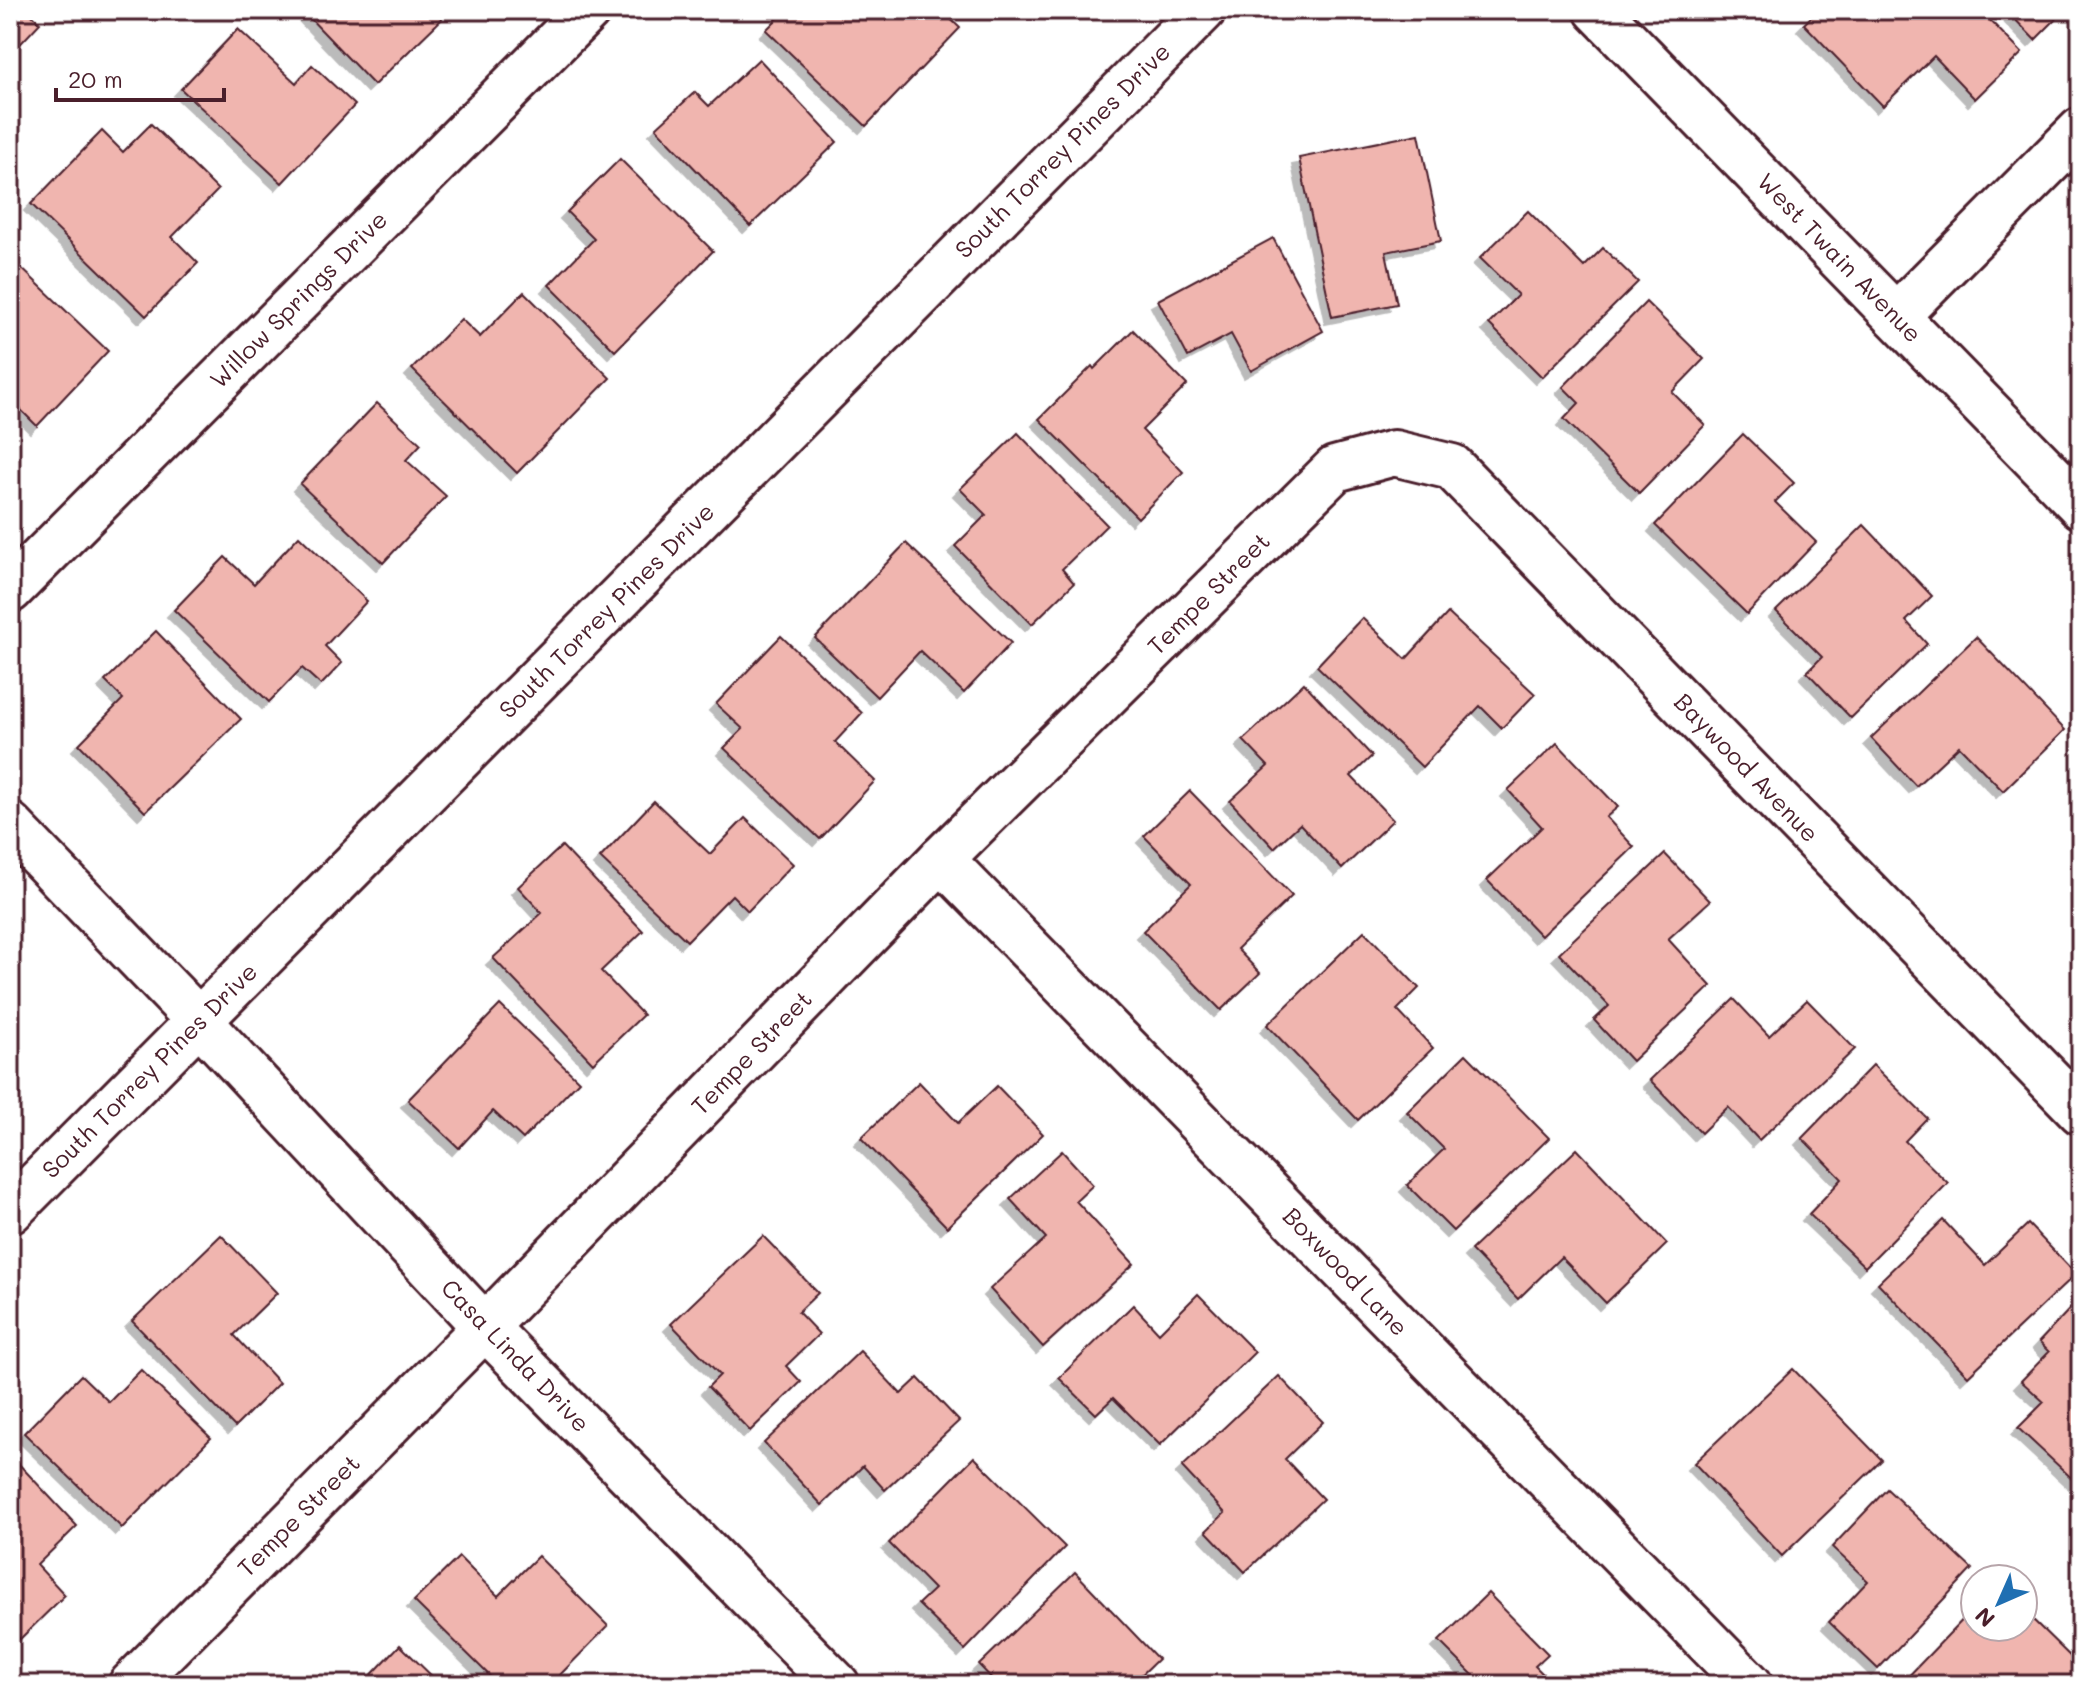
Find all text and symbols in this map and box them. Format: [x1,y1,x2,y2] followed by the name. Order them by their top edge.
[948,36,1176,264] street label: South Torrey Pines Drive
[56,52,224,102] scale bar
[68,63,123,94] text: 20 m
[1751,166,1929,348] street label: West Twain Avenue
[203,204,393,394] street label: Willow Springs Drive
[492,496,720,724] street label: South Torrey Pines Drive
[1140,525,1276,661] street label: Tempe Street
[1668,686,1826,848] street label: Baywood Avenue
[35,956,263,1184] street label: South Torrey Pines Drive
[684,983,818,1121] street label: Tempe Street
[1277,1200,1415,1342] street label: Boxwood Lane
[435,1272,597,1438] street label: Casa Linda Drive
[230,1447,366,1583] street label: Tempe Street
[1959,1563,2039,1643] north arrow
[1968,1601,2001,1634] text: N

